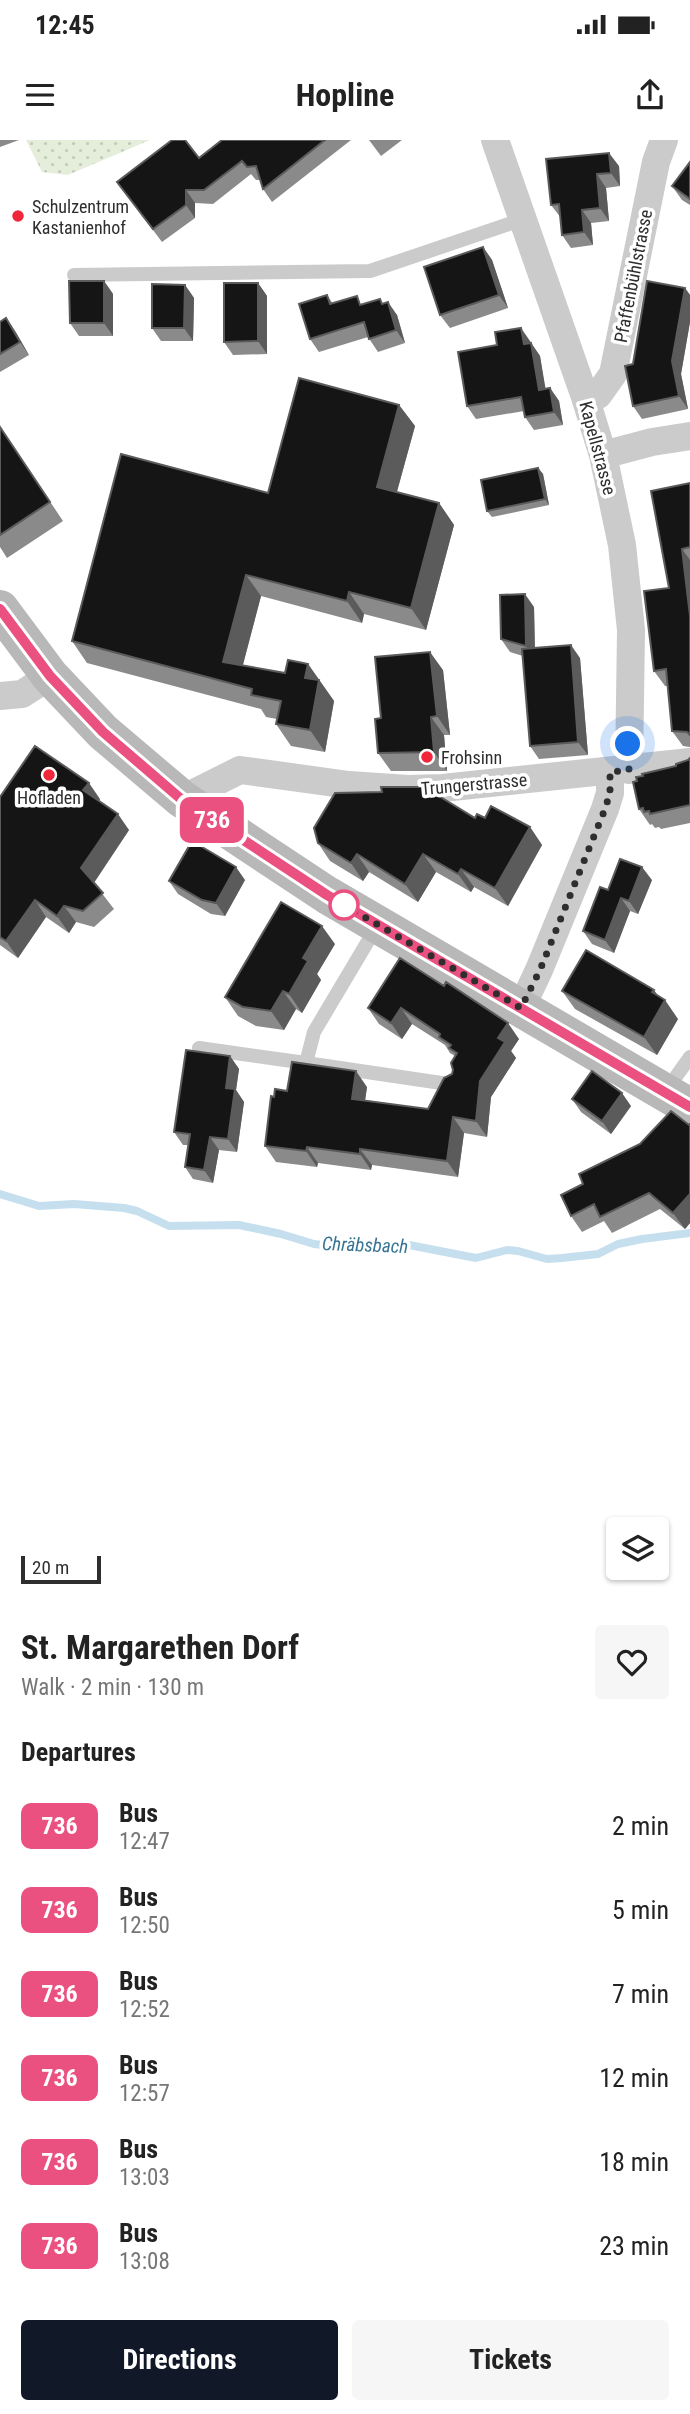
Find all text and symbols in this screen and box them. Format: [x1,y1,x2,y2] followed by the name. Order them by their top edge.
[35,10,95,40] text: 12:45
[21,76,59,114] icon: menu
[296,76,394,114] text: Hopline
[631,76,669,114] icon: share
[32,196,129,238] place label: Schulzentrum Kastanienhof
[10,208,26,224] marker: Schulzentrum Kastanienhof
[610,208,656,344] street label: Pfaffenbühlstrasse
[575,399,621,497] street label: Kapellstrasse
[610,726,645,761] your location
[441,747,502,768] place label: Frohsinn
[419,749,435,765] marker: Frohsinn
[41,767,57,783] marker: Hofladen
[420,769,528,799] street label: Trungerstrasse
[17,787,81,808] place label: Hofladen
[172,797,252,843] line badge: 736
[194,806,230,834] text: 736
[329,890,359,920] unlabelled marker
[321,1232,409,1258] water label: Chräbsbach
[606,1517,669,1580] map controls
[606,1517,669,1580] button: layers
[21,1553,102,1585] scale bar
[32,1556,69,1579] text: 20 m
[595,1625,669,1699] button: heart
[21,1628,299,1667] text: St. Margarethen Dorf
[21,1674,204,1701] text: Walk · 2 min · 130 m
[21,1737,136,1767] text: Departures
[119,1798,158,1828] text: Bus
[612,1811,669,1841] text: 2 min
[41,1812,78,1840] text: 736
[119,1828,170,1855] text: 12:47
[119,1882,158,1912] text: Bus
[612,1895,669,1925] text: 5 min
[41,1896,78,1924] text: 736
[119,1912,170,1939] text: 12:50
[119,1966,158,1996] text: Bus
[612,1979,669,2009] text: 7 min
[41,1980,78,2008] text: 736
[119,1996,170,2023] text: 12:52
[119,2050,158,2080] text: Bus
[599,2063,669,2093] text: 12 min
[41,2064,78,2092] text: 736
[119,2080,170,2107] text: 12:57
[119,2134,158,2164] text: Bus
[599,2147,669,2177] text: 18 min
[41,2148,78,2176] text: 736
[119,2164,170,2191] text: 13:03
[119,2218,158,2248] text: Bus
[599,2231,669,2261] text: 23 min
[41,2232,78,2260] text: 736
[119,2248,170,2275] text: 13:08
[21,2320,338,2400] button: Directions
[352,2320,669,2400] button: Tickets

